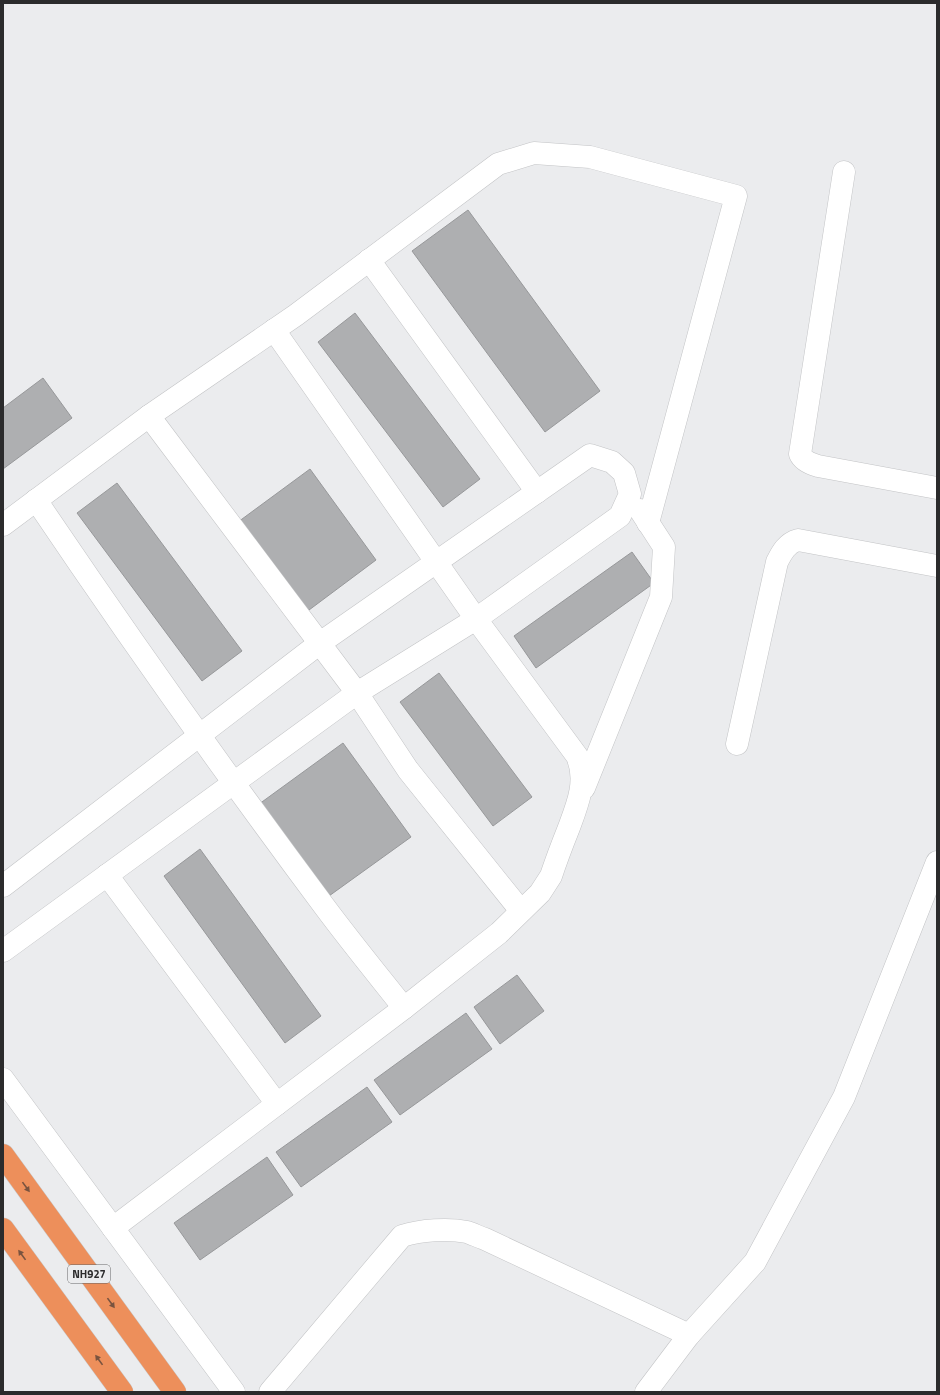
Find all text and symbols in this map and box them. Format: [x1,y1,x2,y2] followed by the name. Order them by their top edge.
[22,1181,30,1192] one-way arrow
[18,1250,26,1261] one-way arrow
[68,1265,110,1283] road number: NH927
[107,1298,115,1308] one-way arrow
[95,1355,103,1366] one-way arrow

